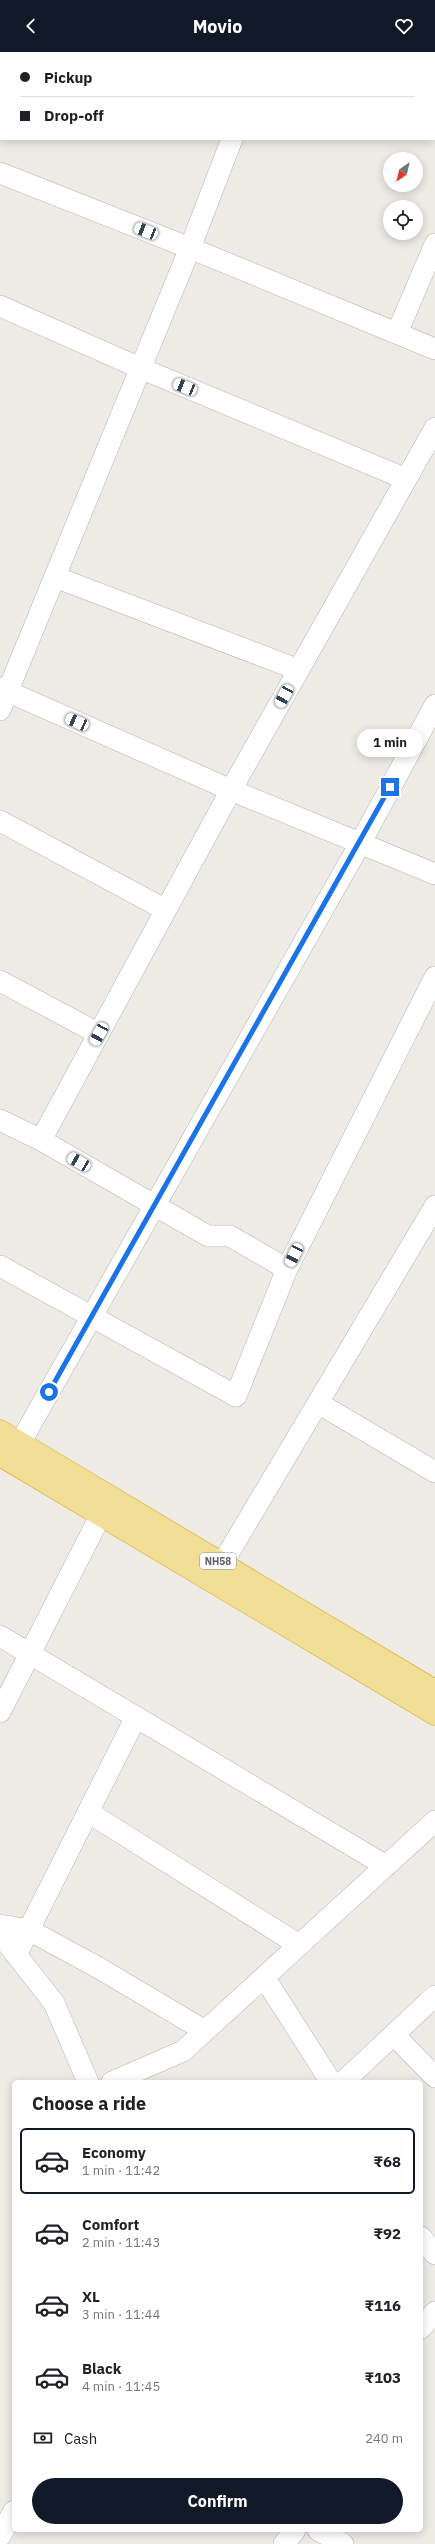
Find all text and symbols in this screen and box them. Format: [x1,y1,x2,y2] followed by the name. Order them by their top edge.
[20,15,42,37] icon: back
[193,15,242,38] text: Movio
[393,15,415,37] icon: heart
[44,68,92,87] text: Pickup
[44,106,104,125] text: Drop-off
[383,152,423,192] north arrow
[383,152,423,240] map controls
[383,200,423,240] button: locate
[133,221,159,241] car
[172,377,198,397] car
[273,683,295,709] car
[64,712,90,732] car
[357,729,423,757] callout: 1 min
[373,734,407,751] text: 1 min
[381,778,399,796] route end
[88,1021,110,1047] car
[66,1151,92,1173] car
[283,1242,305,1268] car
[40,1383,58,1401] route start
[200,1553,236,1569] road number: NH58
[32,2092,146,2115] text: Choose a ride
[34,2143,70,2179] icon: car
[82,2143,146,2162] text: Economy
[374,2152,401,2171] text: ₹68
[82,2162,160,2179] text: 1 min · 11:42
[34,2215,70,2251] icon: car
[82,2215,139,2234] text: Comfort
[374,2224,401,2243] text: ₹92
[82,2234,160,2251] text: 2 min · 11:43
[34,2287,70,2323] icon: car
[82,2287,100,2306] text: XL
[365,2296,401,2315] text: ₹116
[82,2306,160,2323] text: 3 min · 11:44
[34,2359,70,2395] icon: car
[82,2359,122,2378] text: Black
[365,2368,401,2387] text: ₹103
[82,2378,160,2395] text: 4 min · 11:45
[32,2427,54,2449] icon: cash
[64,2429,97,2448] text: Cash
[365,2430,403,2447] text: 240 m
[32,2478,403,2524] button: Confirm

